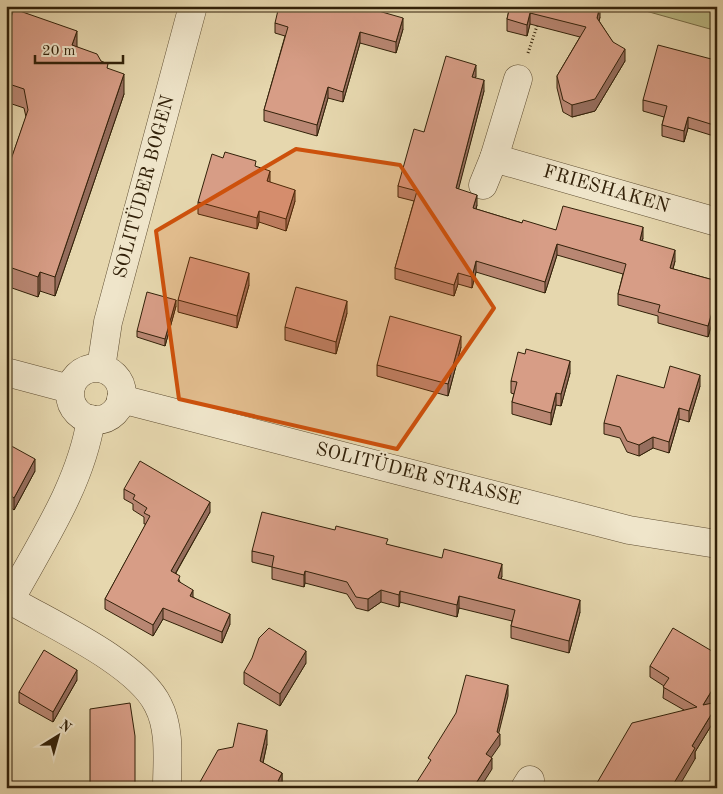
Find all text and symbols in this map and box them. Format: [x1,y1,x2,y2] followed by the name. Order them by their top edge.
[35,32,122,64] scale bar
[42,44,76,59] text: 20 m
[108,92,179,280] street label: SOLITÜDER BOGEN
[541,163,672,217] street label: FRIESHAKEN
[313,436,523,510] street label: SOLITÜDER STRASSE
[32,712,82,762] north arrow
[57,718,74,735] text: N

